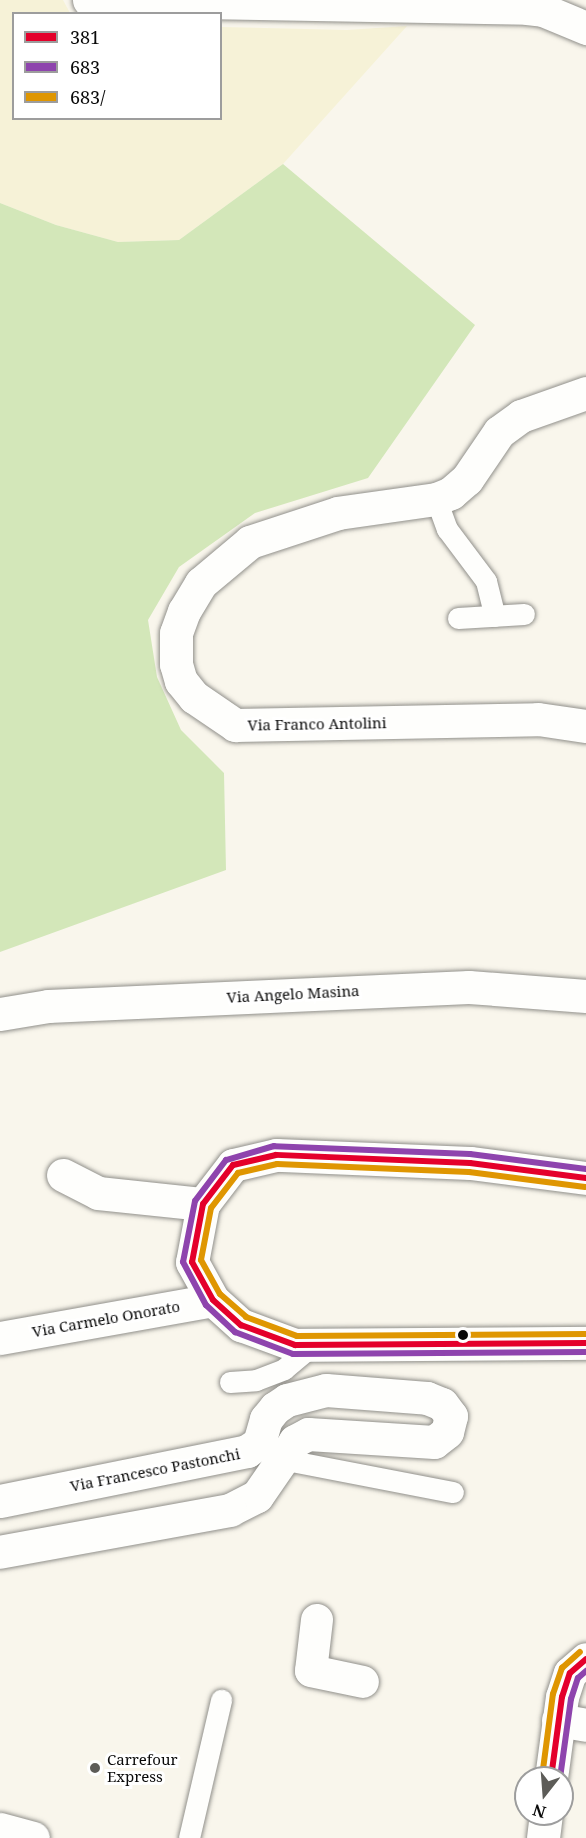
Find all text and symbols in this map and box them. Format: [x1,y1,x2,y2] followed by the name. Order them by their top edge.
[12,12,222,120] legend
[70,25,100,49] text: 381
[70,55,100,79] text: 683
[70,85,105,109] text: 683/
[247,714,387,734] street label: Via Franco Antolini
[226,982,360,1006] street label: Via Angelo Masina
[31,1297,181,1341] street label: Via Carmelo Onorato
[457,1329,469,1341] unlabelled marker
[69,1445,241,1495] street label: Via Francesco Pastonchi
[107,1750,178,1785] place label: Carrefour Express
[88,1761,102,1775] marker: Carrefour Express
[514,1766,574,1826] north arrow
[530,1799,549,1824] text: N

